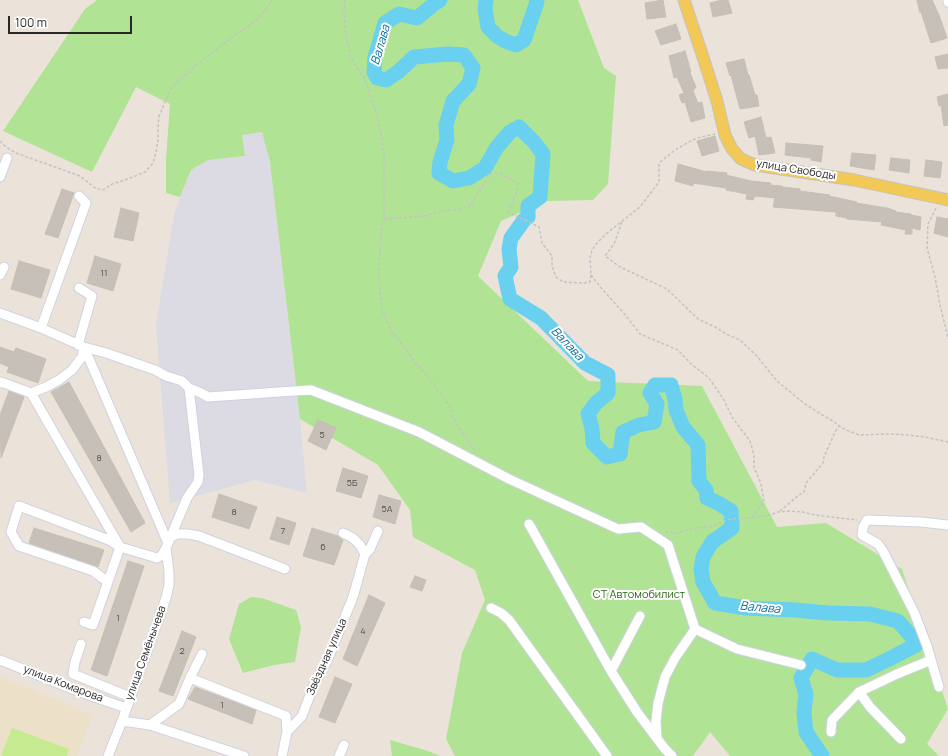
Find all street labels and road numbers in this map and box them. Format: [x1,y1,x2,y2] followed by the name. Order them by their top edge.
[755,157,837,183] street label: улица Свободы
[123,604,169,702] street label: улица Семёнычева
[304,617,350,697] street label: Звёздная улица
[21,663,105,705] street label: улица Комарова

